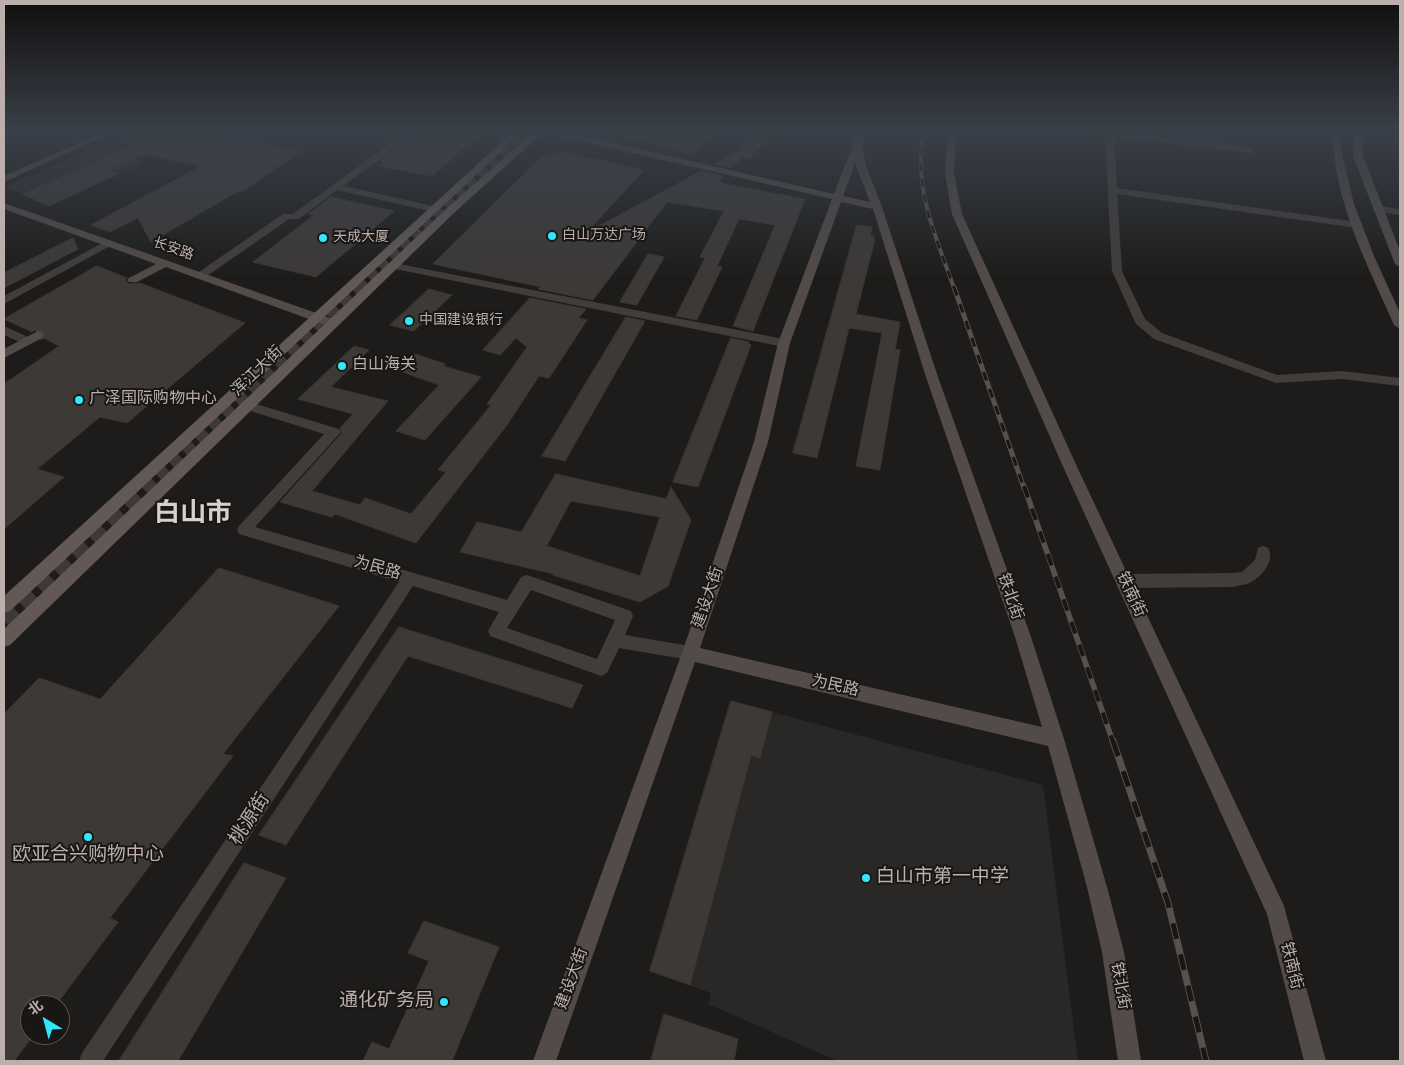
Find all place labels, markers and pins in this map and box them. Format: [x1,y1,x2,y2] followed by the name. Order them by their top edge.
[562,228,646,244] place label: 白山万达广场
[333,230,389,246] place label: 天成大厦
[546,230,558,242] marker: 白山万达广场
[317,232,329,244] marker: 天成大厦
[419,313,503,329] place label: 中国建设银行
[403,315,415,327] marker: 中国建设银行
[352,356,416,376] place label: 白山海关
[336,360,348,372] marker: 白山海关
[89,390,217,410] place label: 广泽国际购物中心
[73,394,85,406] marker: 广泽国际购物中心
[82,831,94,843] marker: 欧亚合兴购物中心
[12,845,164,867] place label: 欧亚合兴购物中心
[876,867,1009,889] place label: 白山市第一中学
[860,872,872,884] marker: 白山市第一中学
[339,991,434,1013] place label: 通化矿务局
[438,996,450,1008] marker: 通化矿务局

